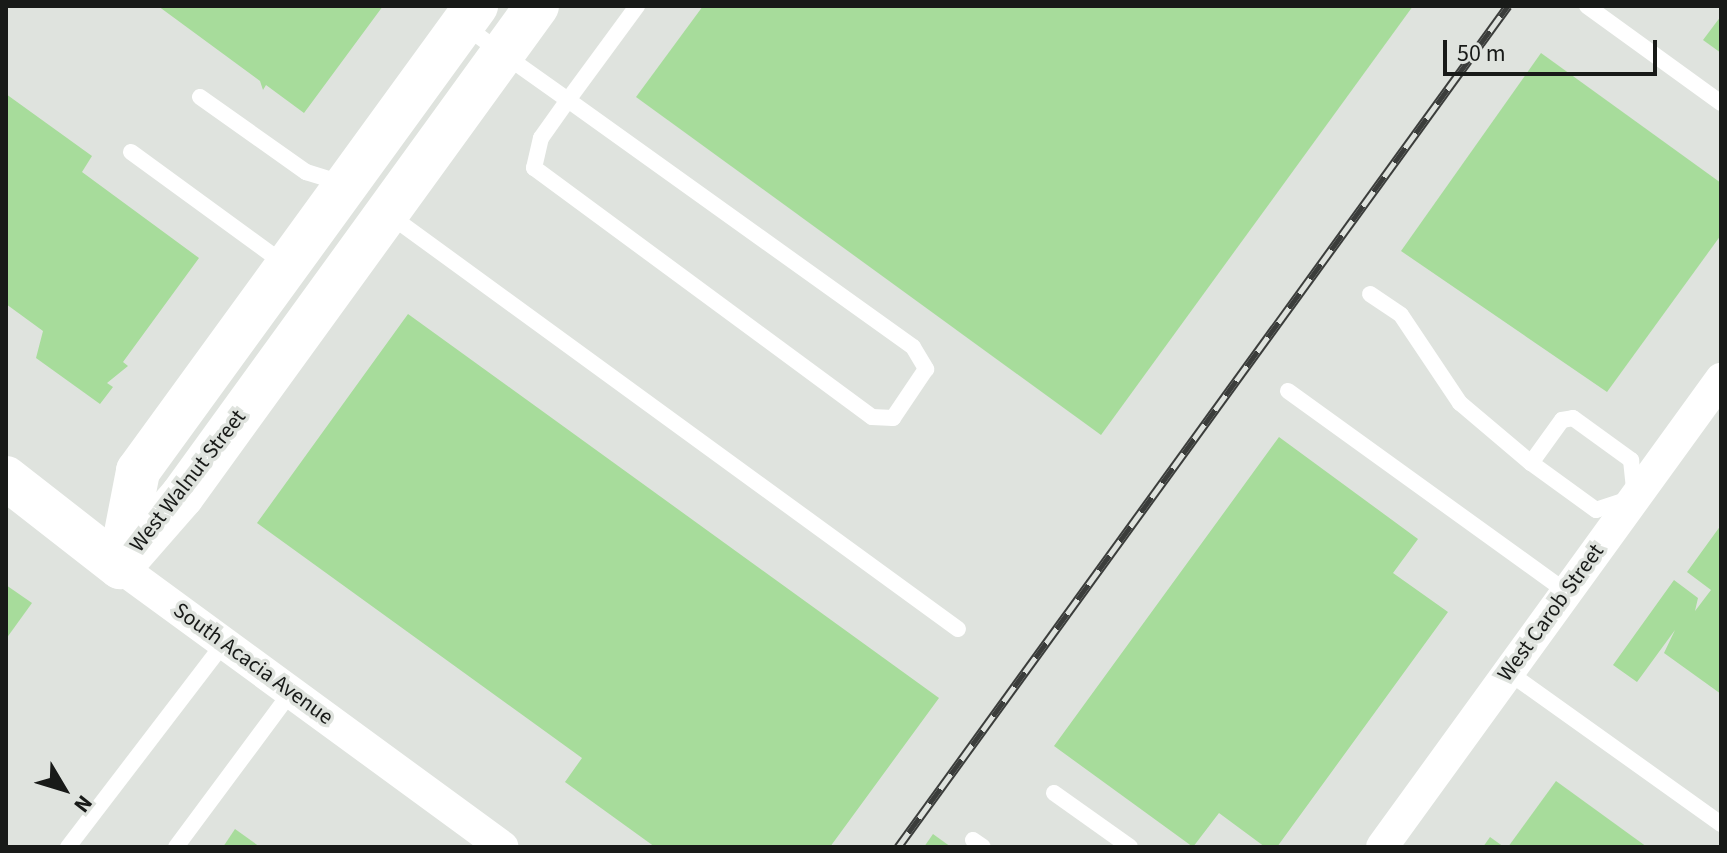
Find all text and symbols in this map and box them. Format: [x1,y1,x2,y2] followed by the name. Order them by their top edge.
[1447,24,1661,74] scale bar
[1457,36,1506,71] text: 50 m
[124,405,252,557] street label: West Walnut Street
[1492,539,1610,687] street label: West Carob Street
[168,597,338,731] street label: South Acacia Avenue
[24,749,104,829] north arrow
[66,788,100,819] text: N

